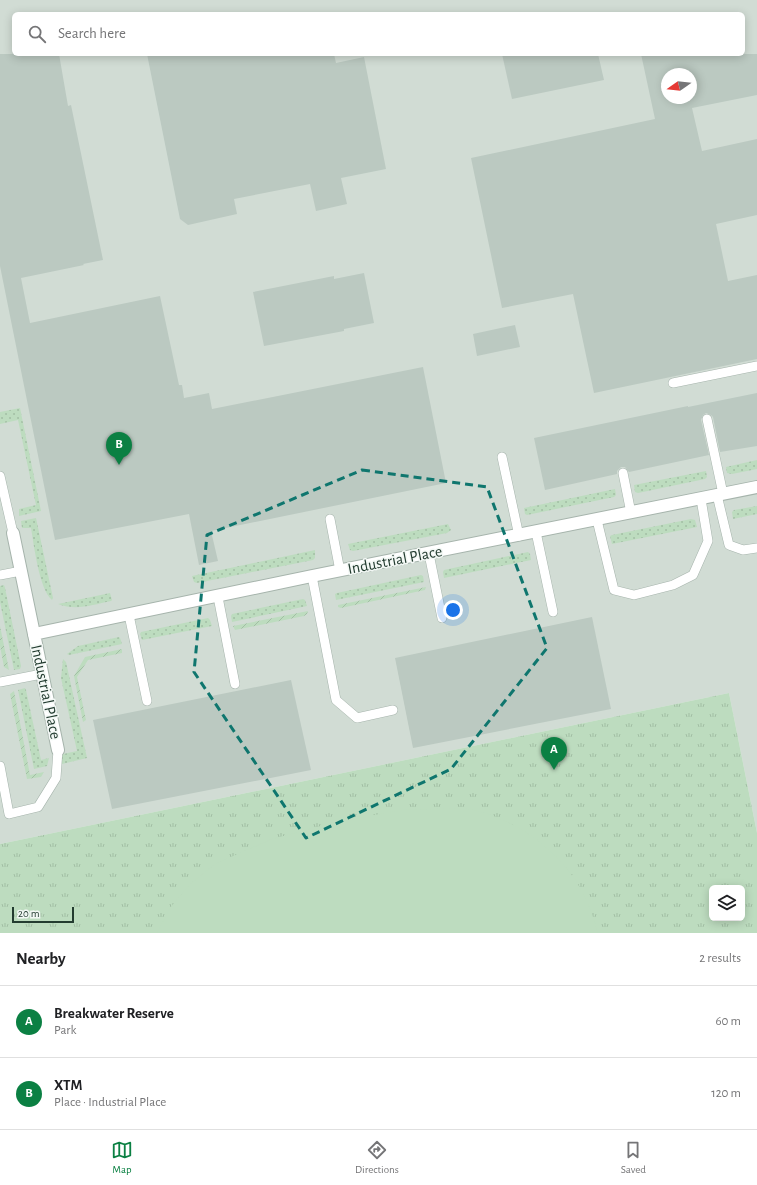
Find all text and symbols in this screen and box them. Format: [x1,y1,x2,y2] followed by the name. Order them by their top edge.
[12,12,745,56] search box
[26,23,48,45] icon: search
[58,26,126,41] text: Search here
[661,68,697,104] north arrow
[106,432,132,465] pin: B
[346,543,444,577] street label: Industrial Place
[443,600,463,620] your location
[28,643,64,741] street label: Industrial Place
[541,737,567,770] pin: A
[709,885,745,921] map controls
[709,885,745,921] button: layers
[12,905,74,924] scale bar
[18,908,39,919] text: 20 m
[16,950,66,967] text: Nearby
[699,952,741,965] text: 2 results
[54,1006,174,1021] text: Breakwater Reserve
[25,1015,33,1028] text: A
[715,1015,741,1028] text: 60 m
[54,1024,76,1037] text: Park
[54,1078,82,1093] text: XTM
[25,1087,33,1100] text: B
[711,1087,741,1100] text: 120 m
[54,1096,166,1109] text: Place · Industrial Place
[111,1139,133,1176] tab: Map
[355,1139,399,1176] tab: Directions
[621,1139,646,1176] tab: Saved

